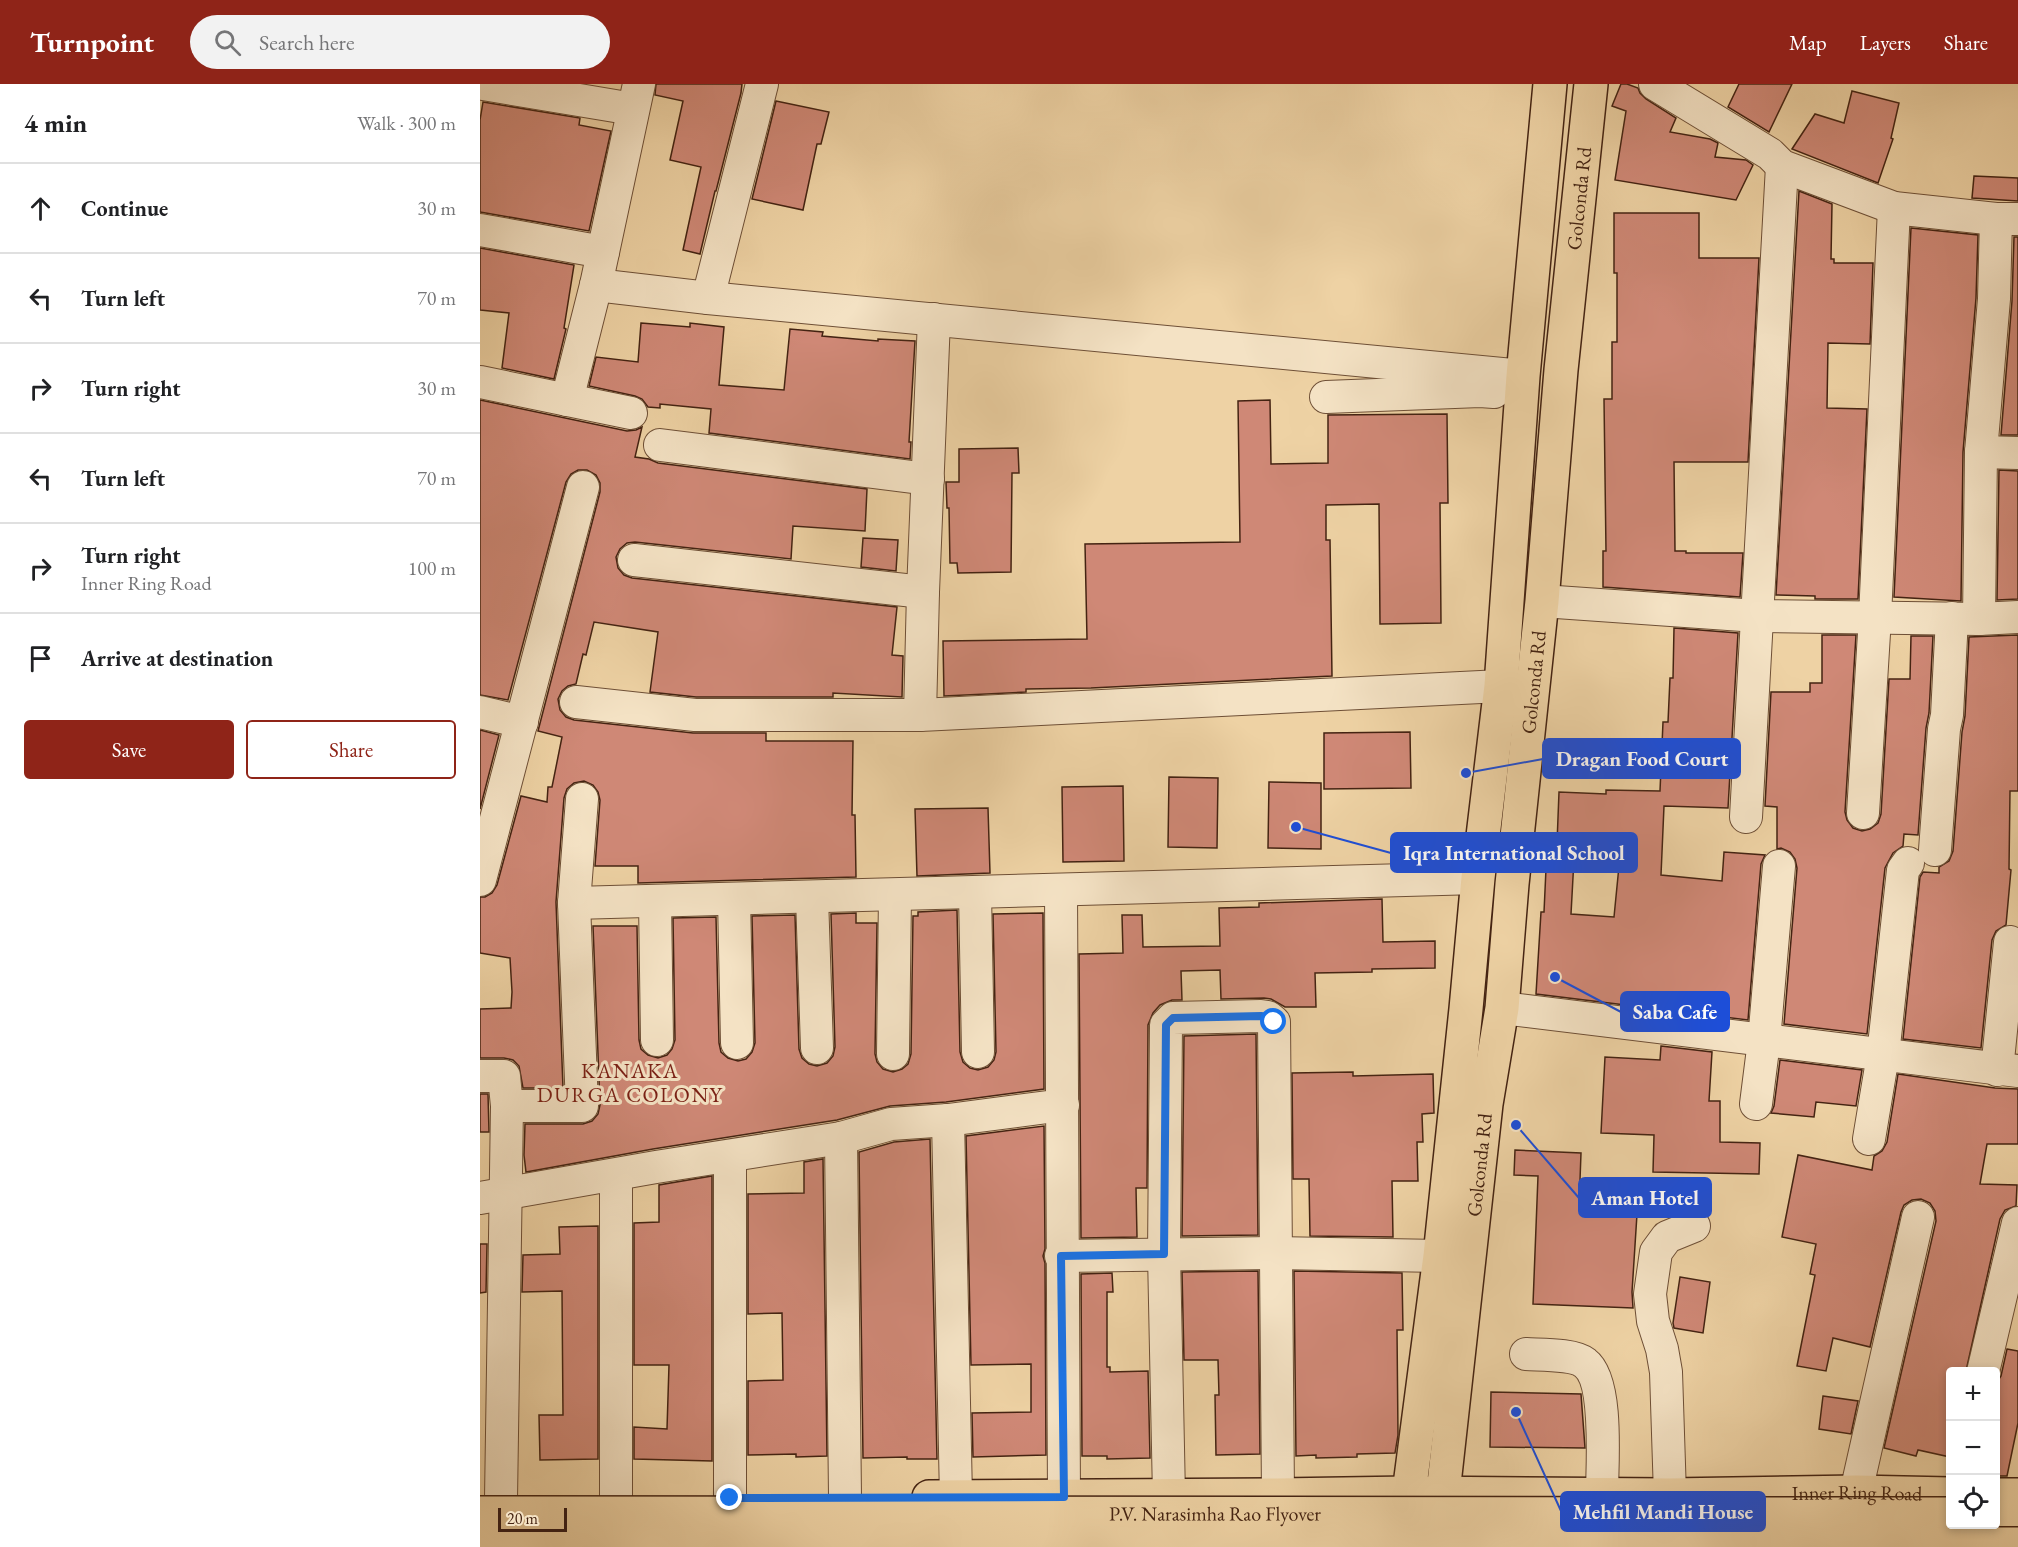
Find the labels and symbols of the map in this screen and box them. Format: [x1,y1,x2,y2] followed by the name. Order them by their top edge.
[1561,145,1597,251] street label: Golconda Rd
[1515,628,1552,735] street label: Golconda Rd
[1543,739,1740,778] callout: Dragan Food Court
[1556,745,1728,772] text: Dragan Food Court
[1391,833,1637,872] callout: Iqra International School
[1403,839,1625,866] text: Iqra International School
[1621,992,1729,1031] callout: Saba Cafe
[1633,998,1718,1025] text: Saba Cafe
[1260,1008,1286,1034] route start
[537,1057,724,1108] district label: KANAKA DURGA COLONY
[1461,1111,1498,1218] street label: Golconda Rd
[1579,1178,1711,1217] callout: Aman Hotel
[1590,1184,1699,1211] text: Aman Hotel
[1791,1479,1923,1506] street label: Inner Ring Road
[716,1484,742,1510] route end
[1561,1492,1765,1531] callout: Mehfil Mandi House
[1573,1498,1754,1525] text: Mehfil Mandi House
[1109,1500,1321,1527] street label: P.V. Narasimha Rao Flyover
[498,1505,567,1532] scale bar

